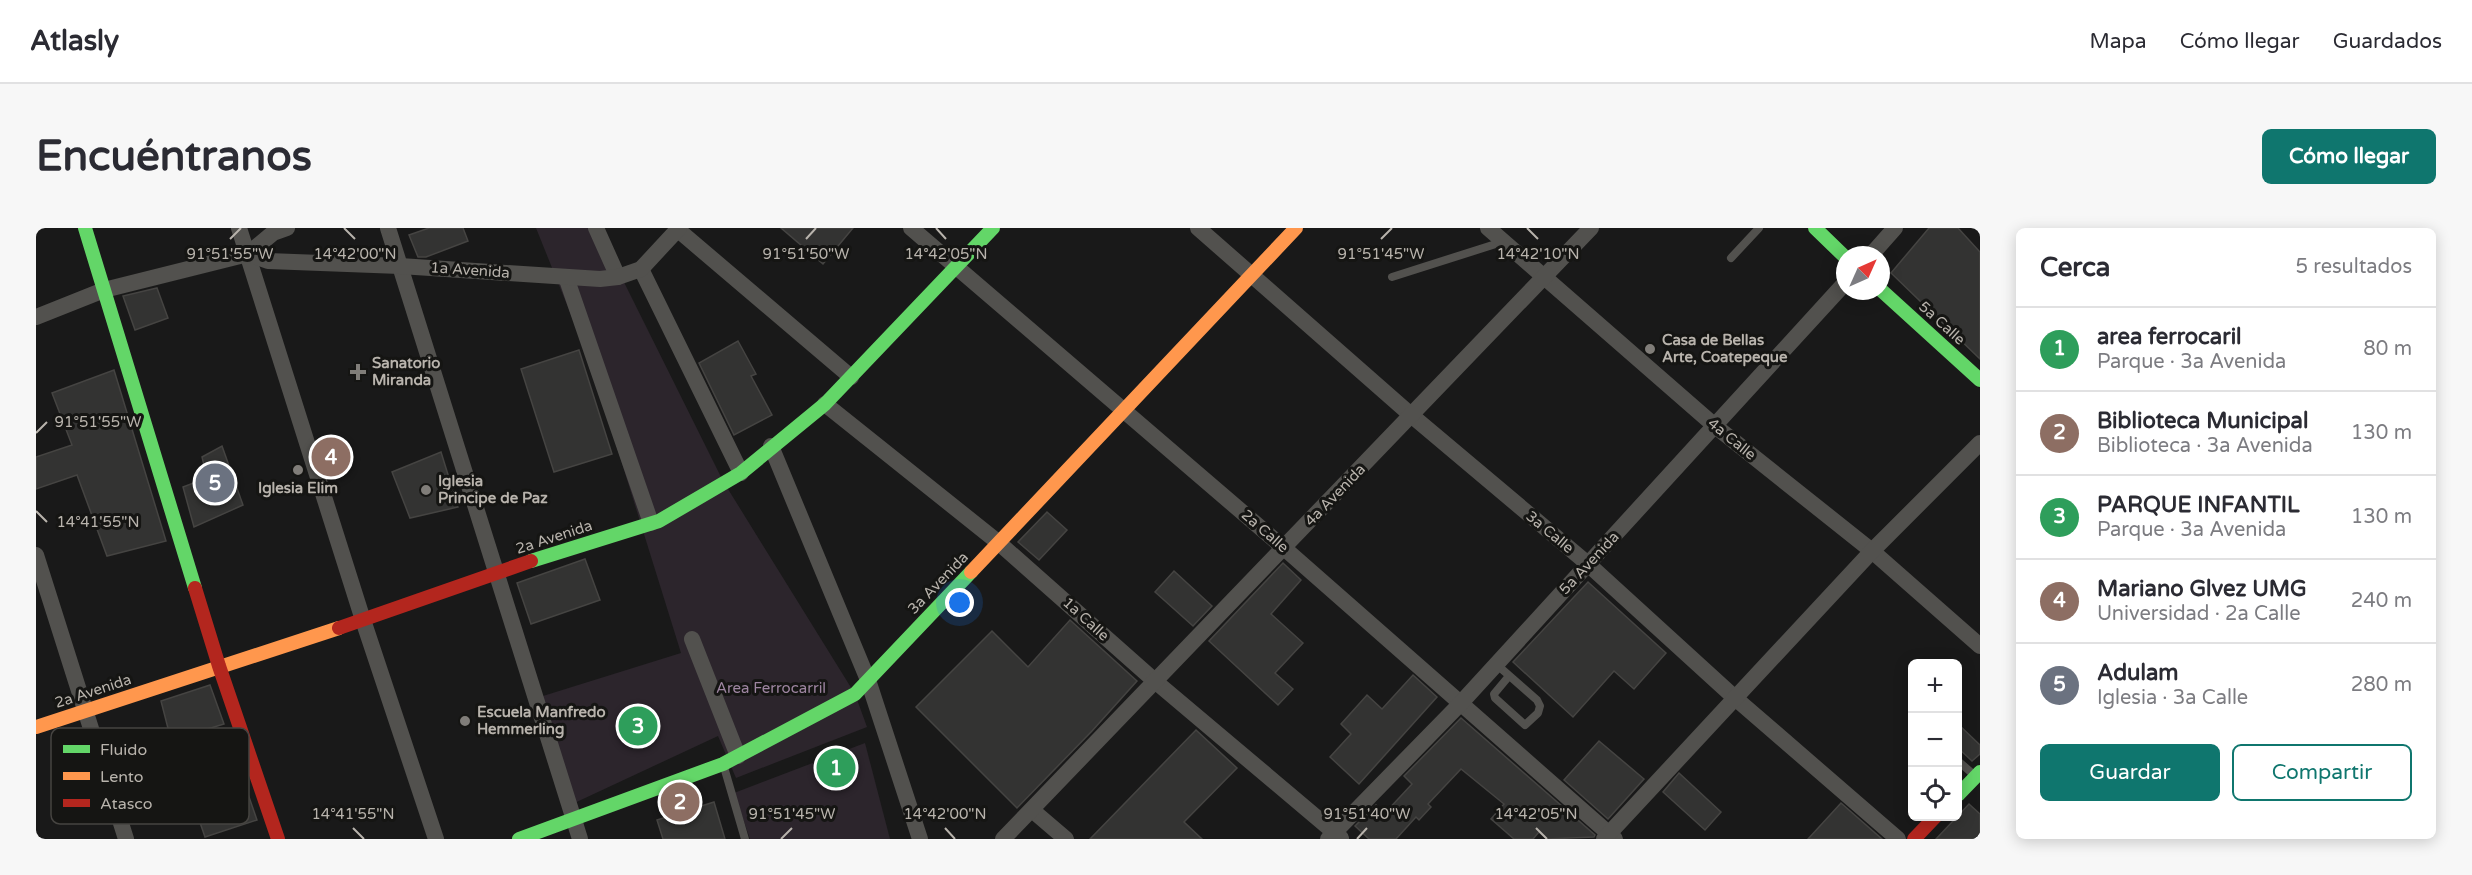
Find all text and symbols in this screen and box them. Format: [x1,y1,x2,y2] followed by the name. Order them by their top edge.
[30,24,119,58] text: Atlasly
[2089,29,2147,54] text: Mapa
[2180,29,2300,54] text: Cómo llegar
[2333,29,2442,54] text: Guardados
[2262,129,2436,184] button: Cómo llegar
[36,131,312,182] text: Encuéntranos
[187,245,273,263] text: 91°51'55"W
[313,245,397,263] text: 14°42'00"N
[763,245,849,263] text: 91°51'50"W
[904,245,988,263] text: 14°42'05"N
[1338,245,1424,263] text: 91°51'45"W
[1496,245,1580,263] text: 14°42'10"N
[1836,246,1890,300] north arrow
[2040,252,2110,283] text: Cerca
[2296,255,2412,279] text: 5 resultados
[430,258,510,282] street label: 1a Avenida
[1915,297,1969,349] street label: 5a Calle
[2097,324,2242,350] text: area ferrocaril
[1662,331,1788,367] place label: Casa de Bellas Arte, Coatepeque
[2053,337,2066,361] text: 1
[2363,337,2412,361] text: 80 m
[1643,342,1657,356] marker: Casa de Bellas Arte, Coatepeque
[2097,350,2286,374] text: Parque · 3a Avenida
[372,354,440,389] place label: Sanatorio Miranda
[349,363,367,381] marker: Sanatorio Miranda
[2097,408,2308,434] text: Biblioteca Municipal
[55,413,141,431] text: 91°51'55"W
[1704,414,1760,464] street label: 4a Calle
[2053,421,2066,445] text: 2
[2351,421,2412,445] text: 130 m
[312,434,350,480] pin: 4
[2097,434,2313,458] text: Biblioteca · 3a Avenida
[196,460,234,506] pin: 5
[1301,460,1369,530] street label: 4a Avenida
[291,463,305,477] marker: Iglesia Elim
[438,472,548,508] place label: Iglesia Principe de Paz
[258,479,338,498] place label: Iglesia Elim
[419,483,433,497] marker: Iglesia Principe de Paz
[2097,492,2300,518] text: PARQUE INFANTIL
[2053,505,2066,529] text: 3
[2351,505,2412,529] text: 130 m
[1238,506,1292,556] street label: 2a Calle
[1523,507,1577,557] street label: 3a Calle
[56,513,140,531] text: 14°41'55"N
[513,516,595,558] street label: 2a Avenida
[2097,518,2286,542] text: Parque · 3a Avenida
[1555,528,1623,598] street label: 5a Avenida
[904,548,972,618] street label: 3a Avenida
[2097,576,2307,602] text: Mariano Glvez UMG
[945,588,974,617] your location
[2053,589,2066,613] text: 4
[2351,589,2412,613] text: 240 m
[1059,593,1113,645] street label: 1a Calle
[2097,602,2300,626] text: Universidad · 2a Calle
[1908,659,1962,821] map controls
[1908,659,1962,713] button: +
[2097,660,2178,686] text: Adulam
[52,670,134,712] street label: 2a Avenida
[2053,673,2066,697] text: 5
[2351,673,2412,697] text: 280 m
[716,679,826,697] park label: Area Ferrocarril
[2097,686,2248,710] text: Iglesia · 3a Calle
[477,703,606,739] place label: Escuela Manfredo Hemmerling
[618,704,658,748] pin: 3
[1908,713,1962,767] button: −
[458,714,472,728] marker: Escuela Manfredo Hemmerling
[51,728,249,824] legend
[100,740,147,760] text: Fluido
[2040,744,2220,801] button: Guardar
[2232,744,2412,801] button: Compartir
[816,746,856,790] pin: 1
[100,767,144,787] text: Lento
[1908,767,1962,821] button: locate
[660,780,700,824] pin: 2
[100,794,153,814] text: Atasco
[311,805,395,823] text: 14°41'55"N
[749,805,835,823] text: 91°51'45"W
[903,805,987,823] text: 14°42'00"N
[1324,805,1410,823] text: 91°51'40"W
[1494,805,1578,823] text: 14°42'05"N

